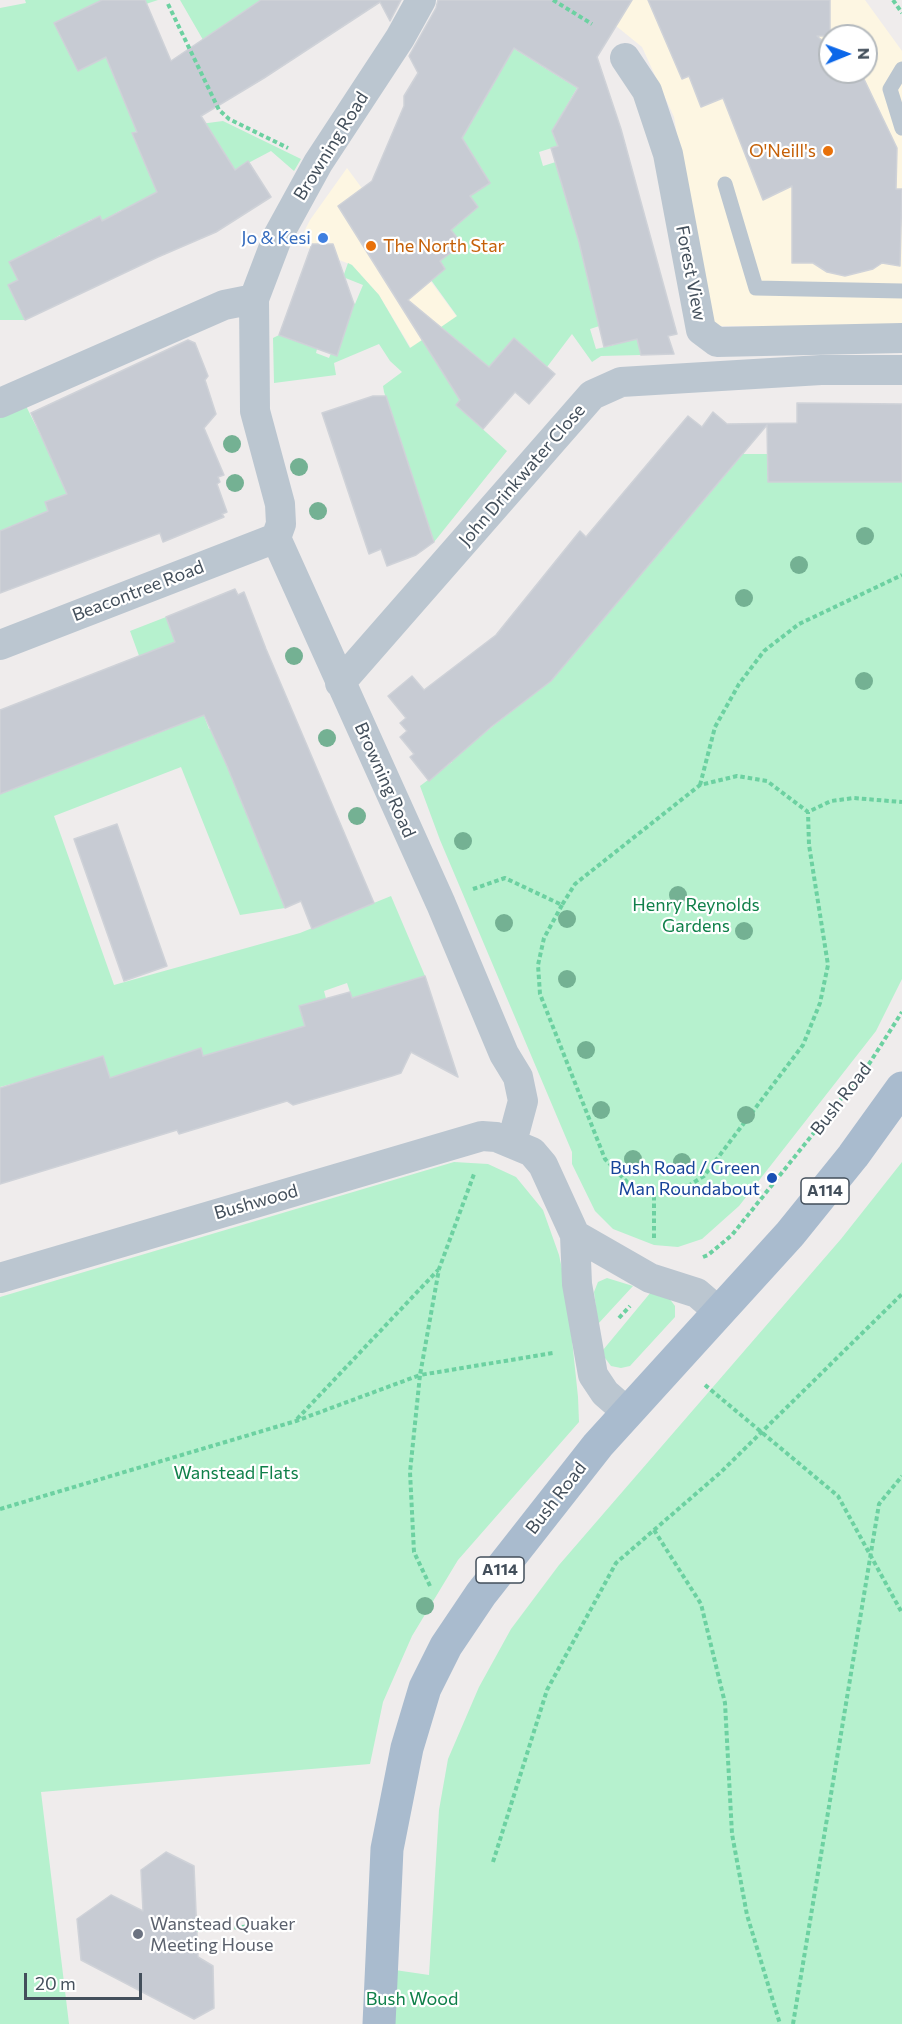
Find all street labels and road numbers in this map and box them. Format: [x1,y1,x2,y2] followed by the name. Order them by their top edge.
[289,88,373,204] street label: Browning Road
[671,223,711,323] street label: Forest View
[454,399,590,551] street label: John Drinkwater Close
[69,556,207,626] street label: Beacontree Road
[350,719,420,841] street label: Browning Road
[806,1059,876,1139] street label: Bush Road
[801,1178,849,1204] road number: A114
[212,1180,300,1224] street label: Bushwood
[521,1458,591,1538] street label: Bush Road
[476,1557,524,1583] road number: A114

